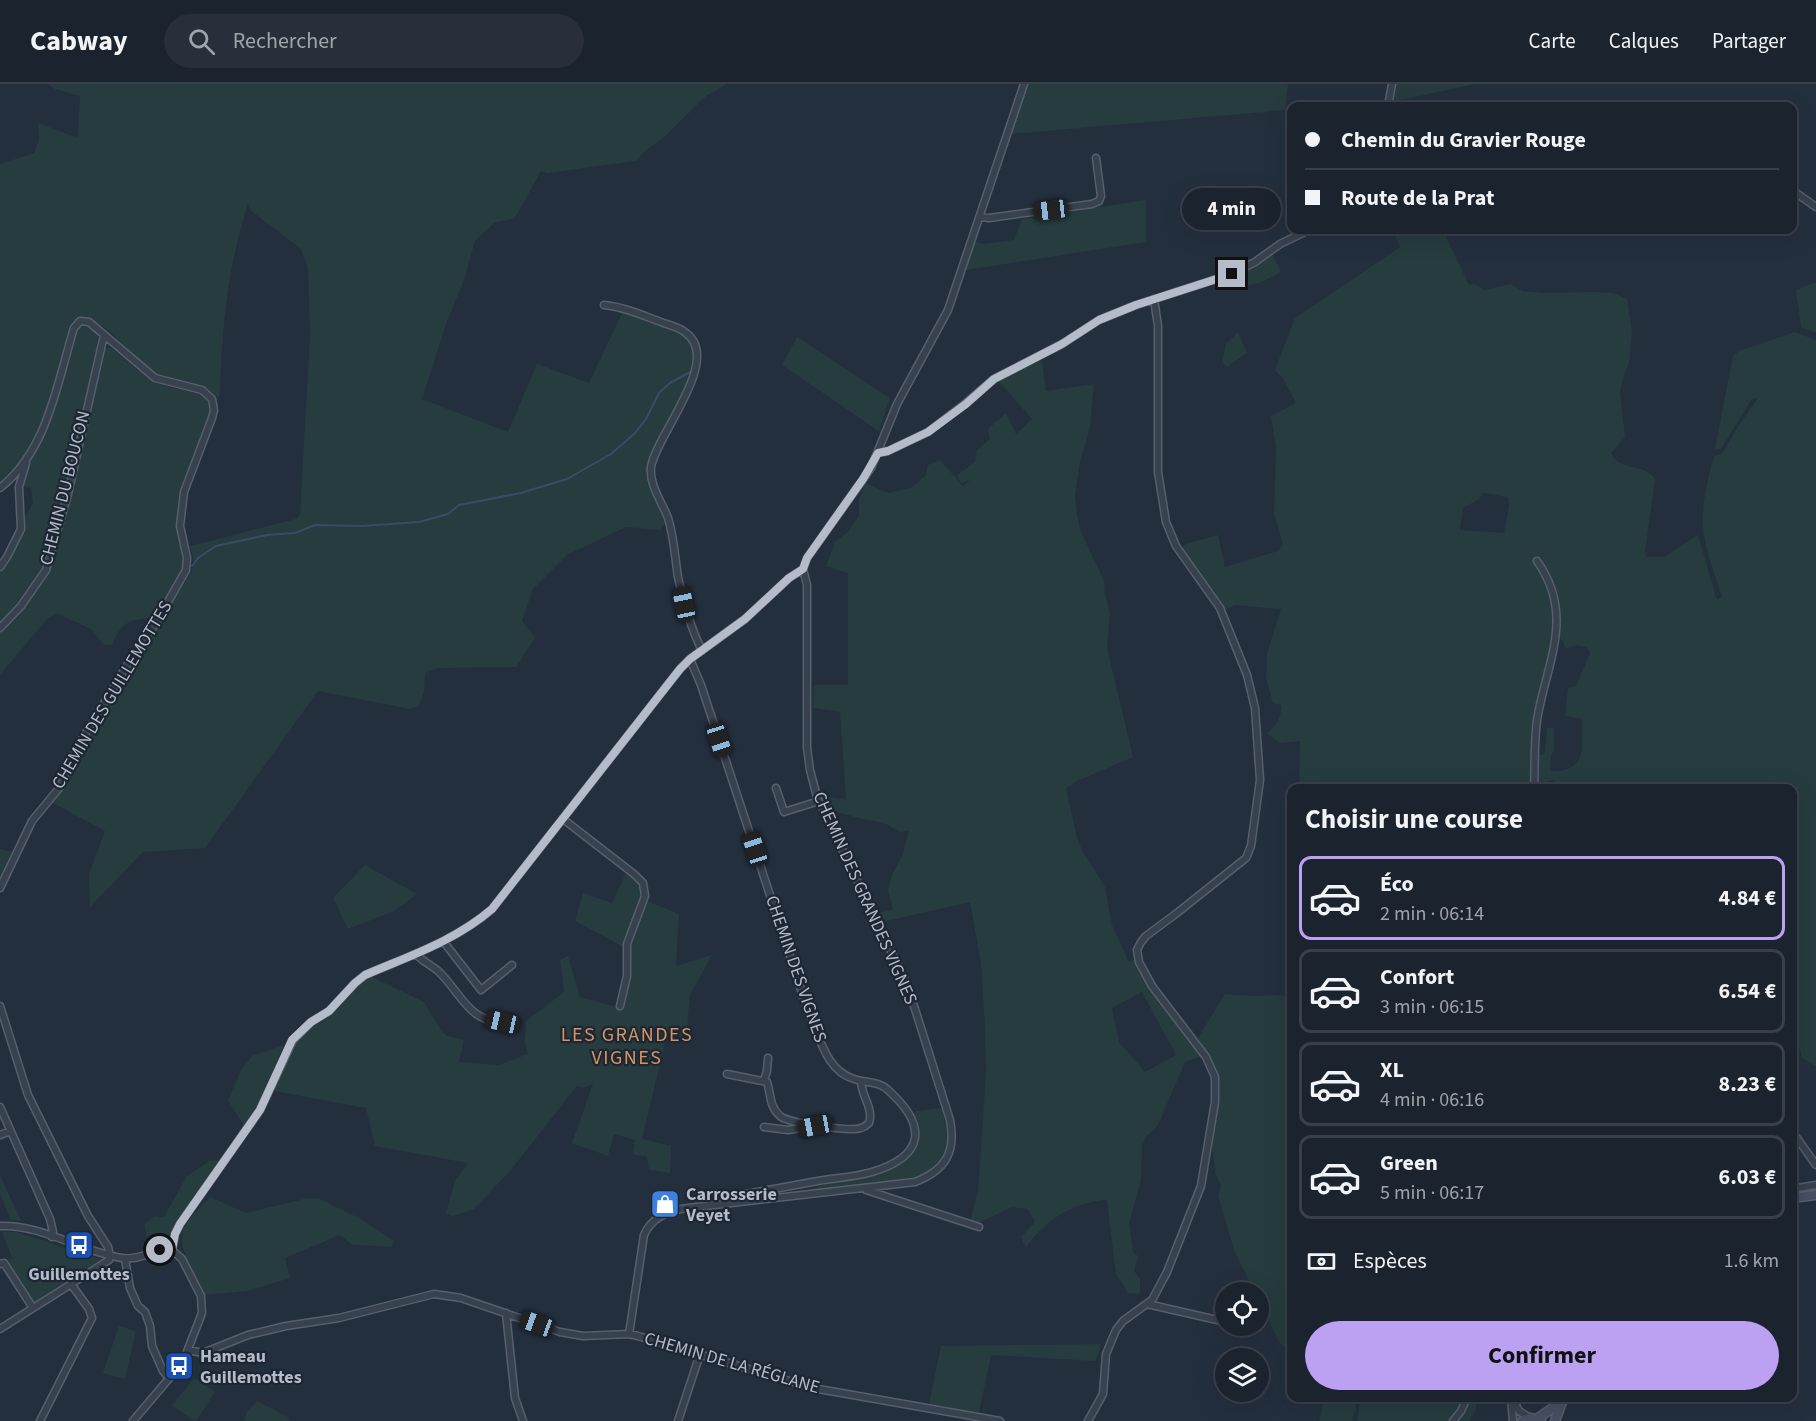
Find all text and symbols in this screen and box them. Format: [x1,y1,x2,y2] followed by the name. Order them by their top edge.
[164,14,584,68] search box
[30,21,128,61] text: Cabway
[185,25,218,58] icon: search
[233,25,337,57] text: Rechercher
[1529,26,1576,56] text: Carte
[1609,26,1679,56] text: Calques
[1712,26,1786,56] text: Partager
[1341,124,1586,156] text: Chemin du Gravier Rouge
[1341,182,1494,214] text: Route de la Prat
[1182,187,1282,229] callout: 4 min
[1207,195,1256,223] text: 4 min
[1032,199,1070,221] car
[1218,260,1245,287] route end
[34,408,96,568] street label: CHEMIN DU BOUCON
[671,585,697,623] car
[46,596,178,794] street label: CHEMIN DES GUILLEMOTTES
[705,720,733,760] car
[807,788,923,1008] street label: CHEMIN DES GRANDES VIGNES
[1305,800,1523,839] text: Choisir une course
[741,829,769,869] car
[1380,868,1414,900] text: Éco
[1308,871,1362,925] icon: car
[1719,882,1776,914] text: 4.84 €
[759,892,833,1046] street label: CHEMIN DES VIGNES
[1380,900,1484,928] text: 2 min · 06:14
[1380,961,1454,993] text: Confort
[1308,964,1362,1018] icon: car
[1719,975,1776,1007] text: 6.54 €
[1380,993,1484,1021] text: 3 min · 06:15
[482,1009,522,1035] car
[561,1021,693,1072] district label: LES GRANDES VIGNES
[1380,1054,1404,1086] text: XL
[1308,1057,1362,1111] icon: car
[1719,1068,1776,1100] text: 8.23 €
[1380,1086,1484,1114] text: 4 min · 06:16
[796,1114,834,1138] car
[1380,1147,1438,1179] text: Green
[1308,1150,1362,1204] icon: car
[1719,1161,1776,1193] text: 6.03 €
[1380,1179,1484,1207] text: 5 min · 06:17
[685,1182,777,1228] place label: Carrosserie Veyet
[649,1188,681,1220] shop icon: Carrosserie Veyet
[63,1229,95,1261] bus stop icon: Guillemottes
[146,1236,173,1263] route start
[1305,1245,1338,1278] icon: cash
[1353,1245,1427,1277] text: Espèces
[1724,1247,1779,1275] text: 1.6 km
[28,1262,130,1287] place label: Guillemottes
[1215,1282,1269,1402] map controls
[1215,1282,1269,1336] button: locate
[517,1309,557,1339] car
[1305,1321,1779,1390] button: Confirmer
[641,1326,823,1400] street label: CHEMIN DE LA RÉGLANE
[200,1344,302,1390] place label: Hameau Guillemottes
[1215,1348,1269,1402] button: layers
[163,1350,195,1382] bus stop icon: Hameau Guillemottes

